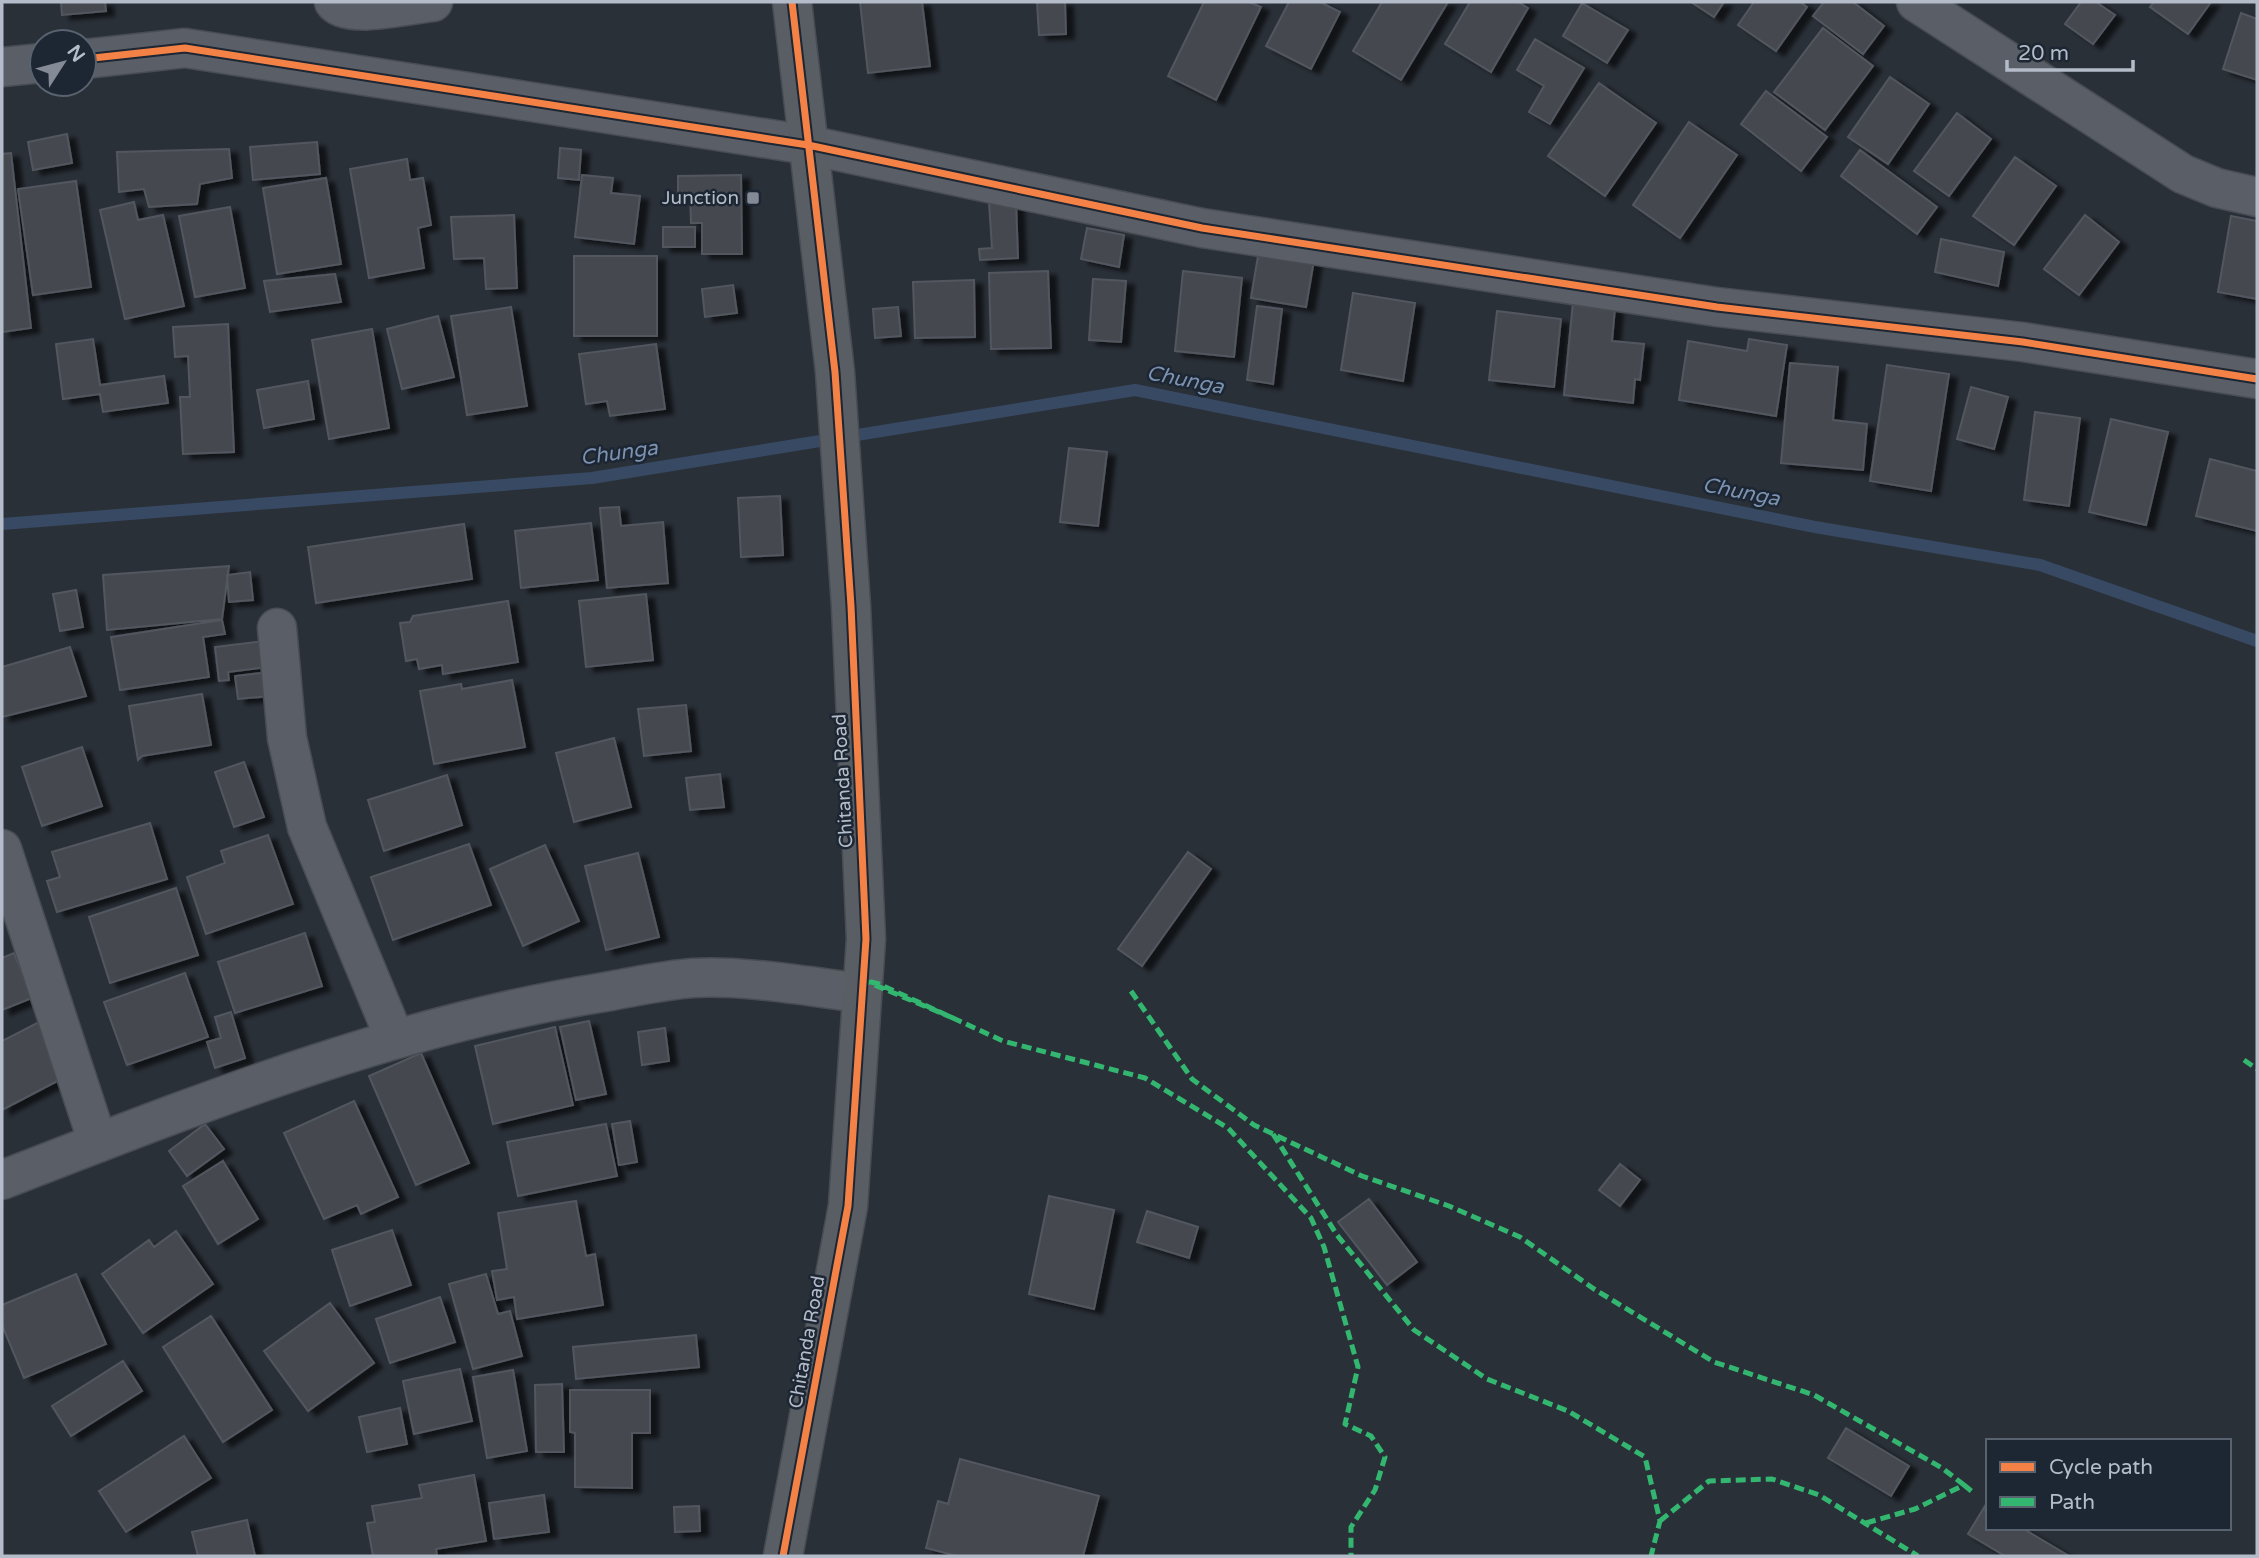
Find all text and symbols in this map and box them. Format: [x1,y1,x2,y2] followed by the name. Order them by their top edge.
[28,28,98,98] north arrow
[2007,28,2133,72] scale bar
[63,41,89,66] text: N
[2018,41,2069,66] text: 20 m
[662,187,739,209] place label: Junction
[745,190,761,206] marker: Junction
[1144,360,1227,400] water label: Chunga
[579,435,661,471] water label: Chunga
[1700,472,1783,512] water label: Chunga
[828,713,858,849] street label: Chitanda Road
[785,1274,829,1410] street label: Chitanda Road
[1986,1439,2231,1530] legend
[2049,1455,2153,1480] text: Cycle path
[2049,1490,2095,1515] text: Path

